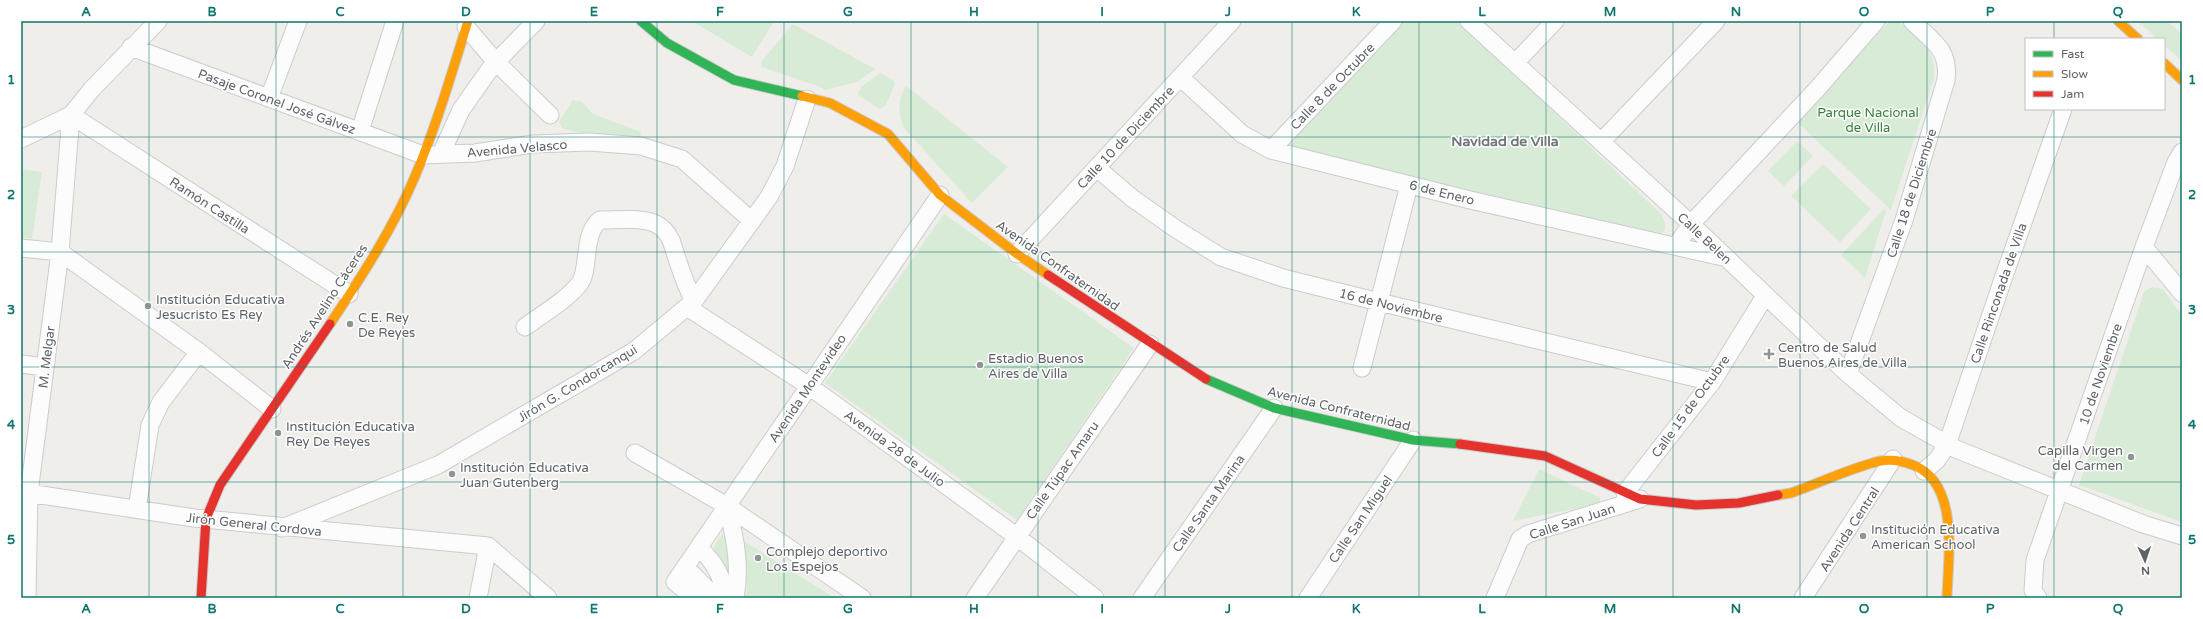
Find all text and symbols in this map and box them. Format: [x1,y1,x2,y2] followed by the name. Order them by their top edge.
[81,4,91,20] text: A
[207,4,217,20] text: B
[335,4,345,20] text: C
[461,4,471,20] text: D
[590,4,598,20] text: E
[716,4,724,20] text: F
[843,4,853,20] text: G
[969,4,979,20] text: H
[1100,4,1104,20] text: I
[1224,4,1231,20] text: J
[1352,4,1361,20] text: K
[1478,4,1486,20] text: L
[1604,4,1616,20] text: M
[1731,4,1741,20] text: N
[1859,4,1870,20] text: O
[1986,4,1995,20] text: P
[2113,4,2124,20] text: Q
[2025,38,2165,110] legend
[1287,40,1378,133] street label: Calle 8 de Octubre
[2061,47,2085,61] text: Fast
[196,66,358,138] street label: Pasaje Coronel José Gálvez
[2061,67,2088,81] text: Slow
[7,72,15,88] text: 1
[2188,72,2196,88] text: 1
[1074,83,1178,192] street label: Calle 10 de Diciembre
[2061,87,2084,101] text: Jam
[1817,105,1919,136] park label: Parque Nacional de Villa
[1884,127,1940,260] street label: Calle 18 de Diciembre
[1451,133,1559,150] district label: Navidad de Villa
[466,137,568,161] street label: Avenida Velasco
[166,174,252,238] street label: Ramón Castilla
[1407,177,1476,209] street label: 6 de Enero
[7,187,15,203] text: 2
[2188,187,2196,203] text: 2
[1674,210,1735,268] street label: Calle Belen
[993,217,1122,315] street label: Avenida Confraternidad
[1967,221,2031,366] street label: Calle Rinconada de Villa
[278,241,371,372] street label: Andrés Avelino Cáceres
[1337,285,1444,327] street label: 16 de Noviembre
[156,292,285,323] place label: Institución Educativa Jesucristo Es Rey
[143,301,153,311] marker: Institución Educativa Jesucristo Es Rey
[7,302,15,318] text: 3
[2188,302,2196,318] text: 3
[358,310,415,341] place label: C.E. Rey De Reyes
[345,319,355,329] marker: C.E. Rey De Reyes
[2076,321,2126,427] street label: 10 de Noviembre
[35,325,59,389] street label: M. Melgar
[766,331,850,446] street label: Avenida Montevideo
[1778,340,1907,371] place label: Centro de Salud Buenos Aires de Villa
[515,342,640,426] street label: Jirón G. Condorcanqui
[1763,348,1775,360] marker: Centro de Salud Buenos Aires de Villa
[988,351,1084,382] place label: Estadio Buenos Aires de Villa
[1648,352,1733,461] street label: Calle 15 de Octubre
[975,360,985,370] marker: Estadio Buenos Aires de Villa
[1265,383,1412,435] street label: Avenida Confraternidad
[841,407,948,491] street label: Avenida 28 de Julio
[7,417,16,433] text: 4
[2188,417,2197,433] text: 4
[1023,418,1103,523] street label: Calle Túpac Amaru
[286,419,415,450] place label: Institución Educativa Rey De Reyes
[273,428,283,438] marker: Institución Educativa Rey De Reyes
[2038,443,2123,474] place label: Capilla Virgen del Carmen
[1169,452,1249,556] street label: Calle Santa Marina
[2126,452,2136,462] marker: Capilla Virgen del Carmen
[460,460,589,491] place label: Institución Educativa Juan Gutenberg
[447,469,457,479] marker: Institución Educativa Juan Gutenberg
[1326,473,1396,567] street label: Calle San Miguel
[1816,484,1883,575] street label: Avenida Central
[1527,501,1617,543] street label: Calle San Juan
[185,510,323,540] street label: Jirón General Cordova
[1871,522,2000,553] place label: Institución Educativa American School
[1858,531,1868,541] marker: Institución Educativa American School
[7,532,15,548] text: 5
[2188,532,2196,548] text: 5
[2125,541,2165,581] north arrow
[766,544,888,575] place label: Complejo deportivo Los Espejos
[753,553,763,563] marker: Complejo deportivo Los Espejos
[2141,564,2150,577] text: N
[81,601,91,617] text: A
[207,601,217,617] text: B
[335,601,345,617] text: C
[461,601,471,617] text: D
[590,601,598,617] text: E
[716,601,724,617] text: F
[843,601,853,617] text: G
[969,601,979,617] text: H
[1100,601,1104,617] text: I
[1224,601,1231,617] text: J
[1352,601,1361,617] text: K
[1478,601,1486,617] text: L
[1604,601,1616,617] text: M
[1731,601,1741,617] text: N
[1859,601,1870,617] text: O
[1986,601,1995,617] text: P
[2113,601,2124,617] text: Q

